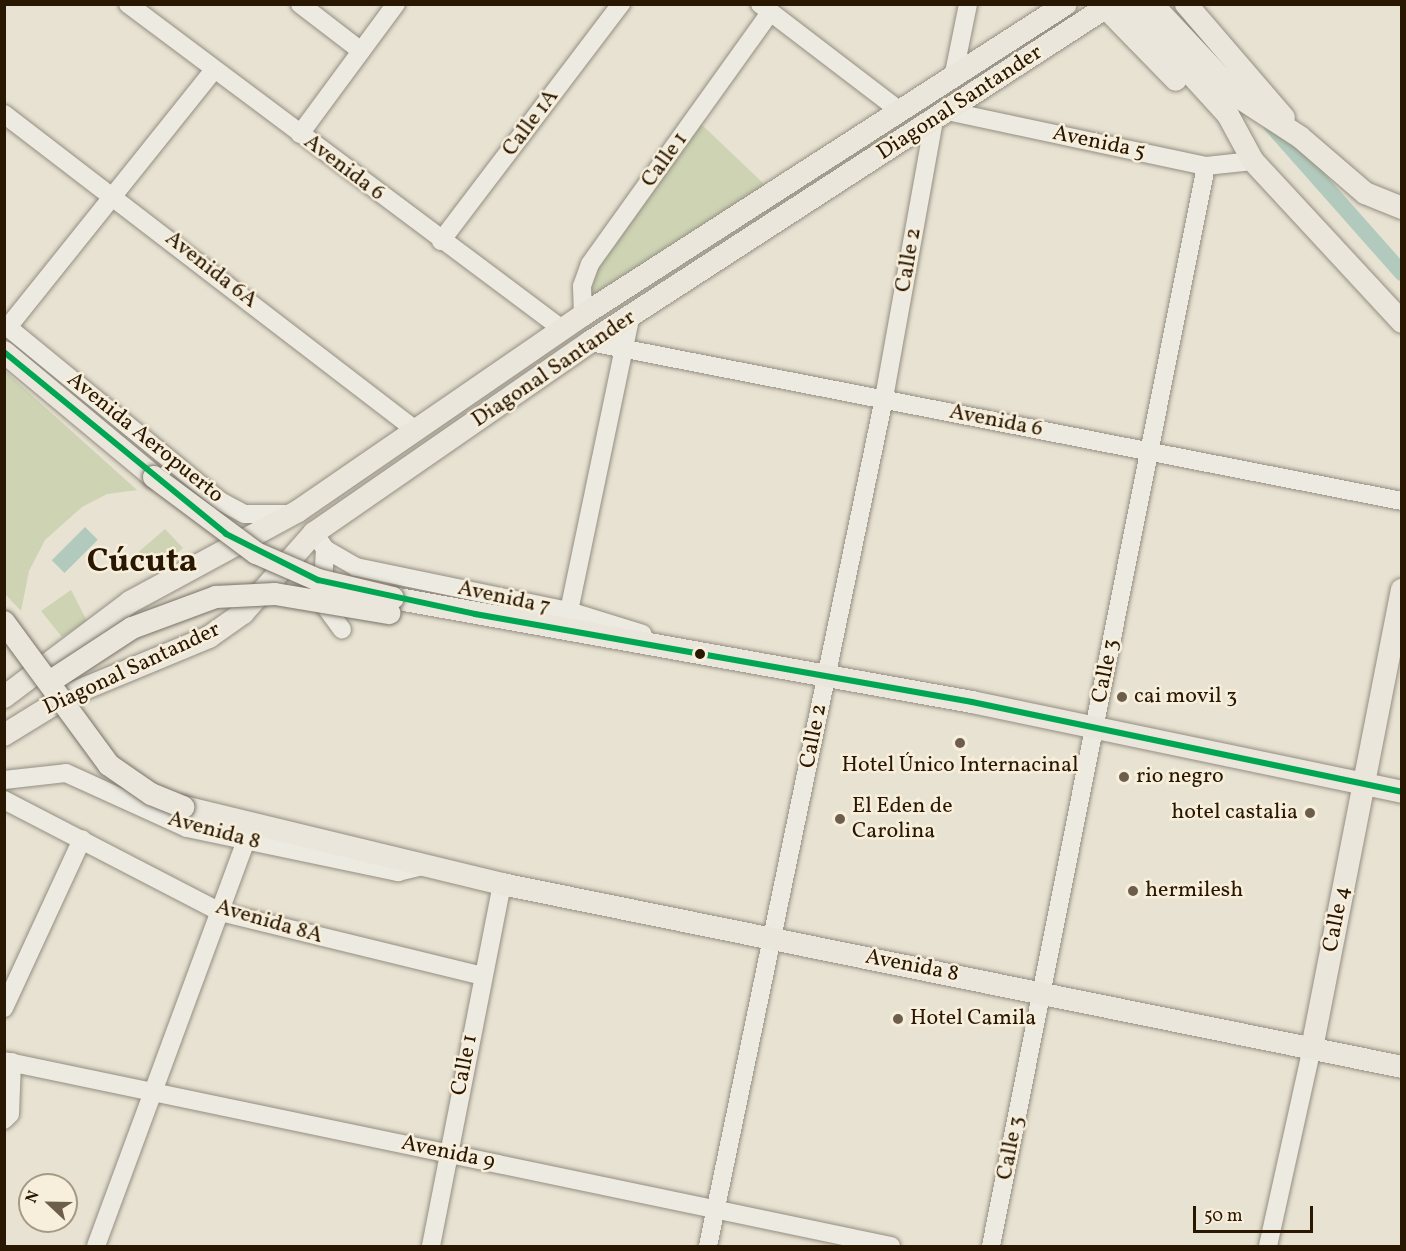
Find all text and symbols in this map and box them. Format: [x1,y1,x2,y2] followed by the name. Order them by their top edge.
[872,40,1048,166] street label: Diagonal Santander
[497,84,565,162] street label: Calle 1A
[1050,120,1148,166] street label: Avenida 5
[636,127,694,193] street label: Calle 1
[298,129,390,207] street label: Avenida 6
[159,226,263,314] street label: Avenida 6A
[890,226,928,294] street label: Calle 2
[467,304,641,434] street label: Diagonal Santander
[61,367,229,509] street label: Avenida Aeropuerto
[947,399,1045,443] street label: Avenida 6
[87,543,197,583] district label: Cúcuta
[455,575,553,621] street label: Avenida 7
[40,617,224,721] street label: Diagonal Santander
[1087,637,1125,705] street label: Calle 3
[694,648,706,660] unlabelled marker
[1134,684,1237,710] place label: cai movil 3
[1115,690,1129,704] marker: cai movil 3
[795,702,833,770] street label: Calle 2
[953,736,967,750] marker: Hotel Único Internacinal
[841,753,1079,779] place label: Hotel Único Internacinal
[1136,764,1224,790] place label: rio negro
[1117,770,1131,784] marker: rio negro
[852,793,953,844] place label: El Eden de Carolina
[1171,800,1298,826] place label: hotel castalia
[165,806,263,856] street label: Avenida 8
[1303,806,1317,820] marker: hotel castalia
[833,812,847,826] marker: El Eden de Carolina
[1145,878,1243,904] place label: hermilesh
[1126,884,1140,898] marker: hermilesh
[1318,884,1356,954] street label: Calle 4
[212,894,326,950] street label: Avenida 8A
[863,944,961,988] street label: Avenida 8
[910,1006,1036,1032] place label: Hotel Camila
[891,1012,905,1026] marker: Hotel Camila
[446,1032,484,1098] street label: Calle 1
[992,1114,1030,1182] street label: Calle 3
[399,1130,497,1176] street label: Avenida 9
[18,1173,78,1233] north arrow
[21,1187,46,1207] text: N
[1196,1194,1316,1232] scale bar
[1204,1204,1243,1229] text: 50 m

